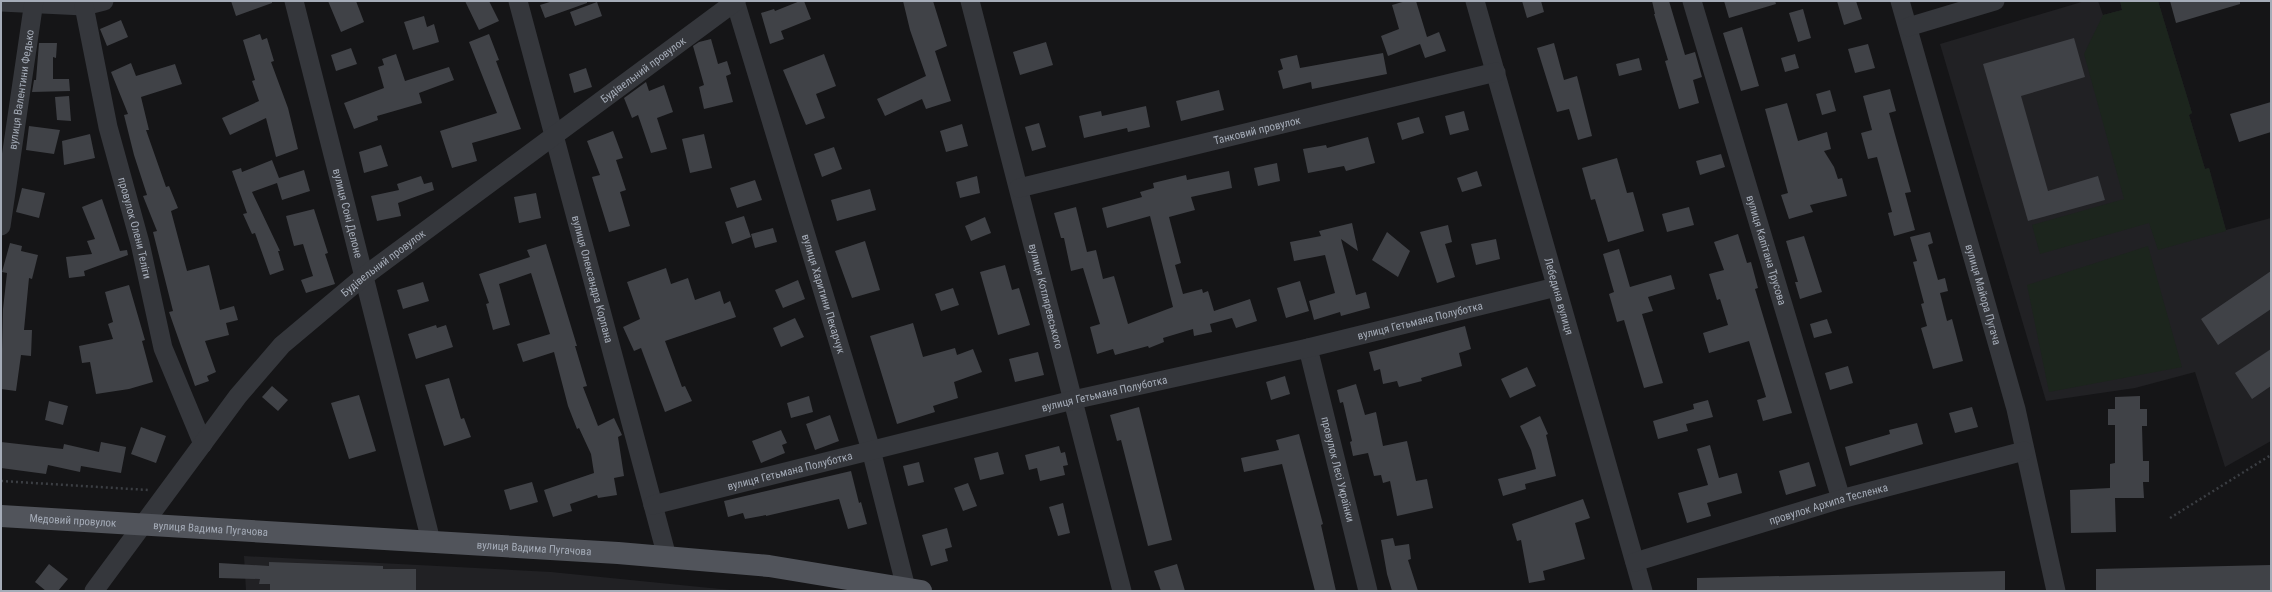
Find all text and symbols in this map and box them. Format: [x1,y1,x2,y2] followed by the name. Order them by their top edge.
[6,28,37,150] street label: вулиця Валентини Федько
[598,34,689,106] street label: Будівельний провулок
[1212,114,1303,147] street label: Танковий провулок
[330,167,365,259] street label: вулиця Соні Делоне
[115,176,154,280] street label: провулок Олени Теліги
[1743,194,1789,307] street label: вулиця Капітана Трусова
[569,214,615,344] street label: вулиця Олександра Корпана
[339,227,429,300] street label: Будівельний провулок
[799,233,848,356] street label: вулиця Харитини Пекарчук
[1026,242,1066,351] street label: вулиця Котляревського
[1962,243,2003,346] street label: вулиця Майора Пугача
[1541,256,1576,336] street label: Лебедина вулиця
[1356,299,1484,343] street label: вулиця Гетьмана Полуботка
[1040,373,1169,415] street label: вулиця Гетьмана Полуботка
[1318,415,1357,524] street label: провулок Лесі Українки
[726,449,854,493] street label: вулиця Гетьмана Полуботка
[1768,481,1889,528] street label: провулок Архипа Тесленка
[29,512,117,530] street label: Медовий провулок
[153,519,268,539] street label: вулиця Вадима Пугачова
[476,539,592,558] street label: вулиця Вадима Пугачова

